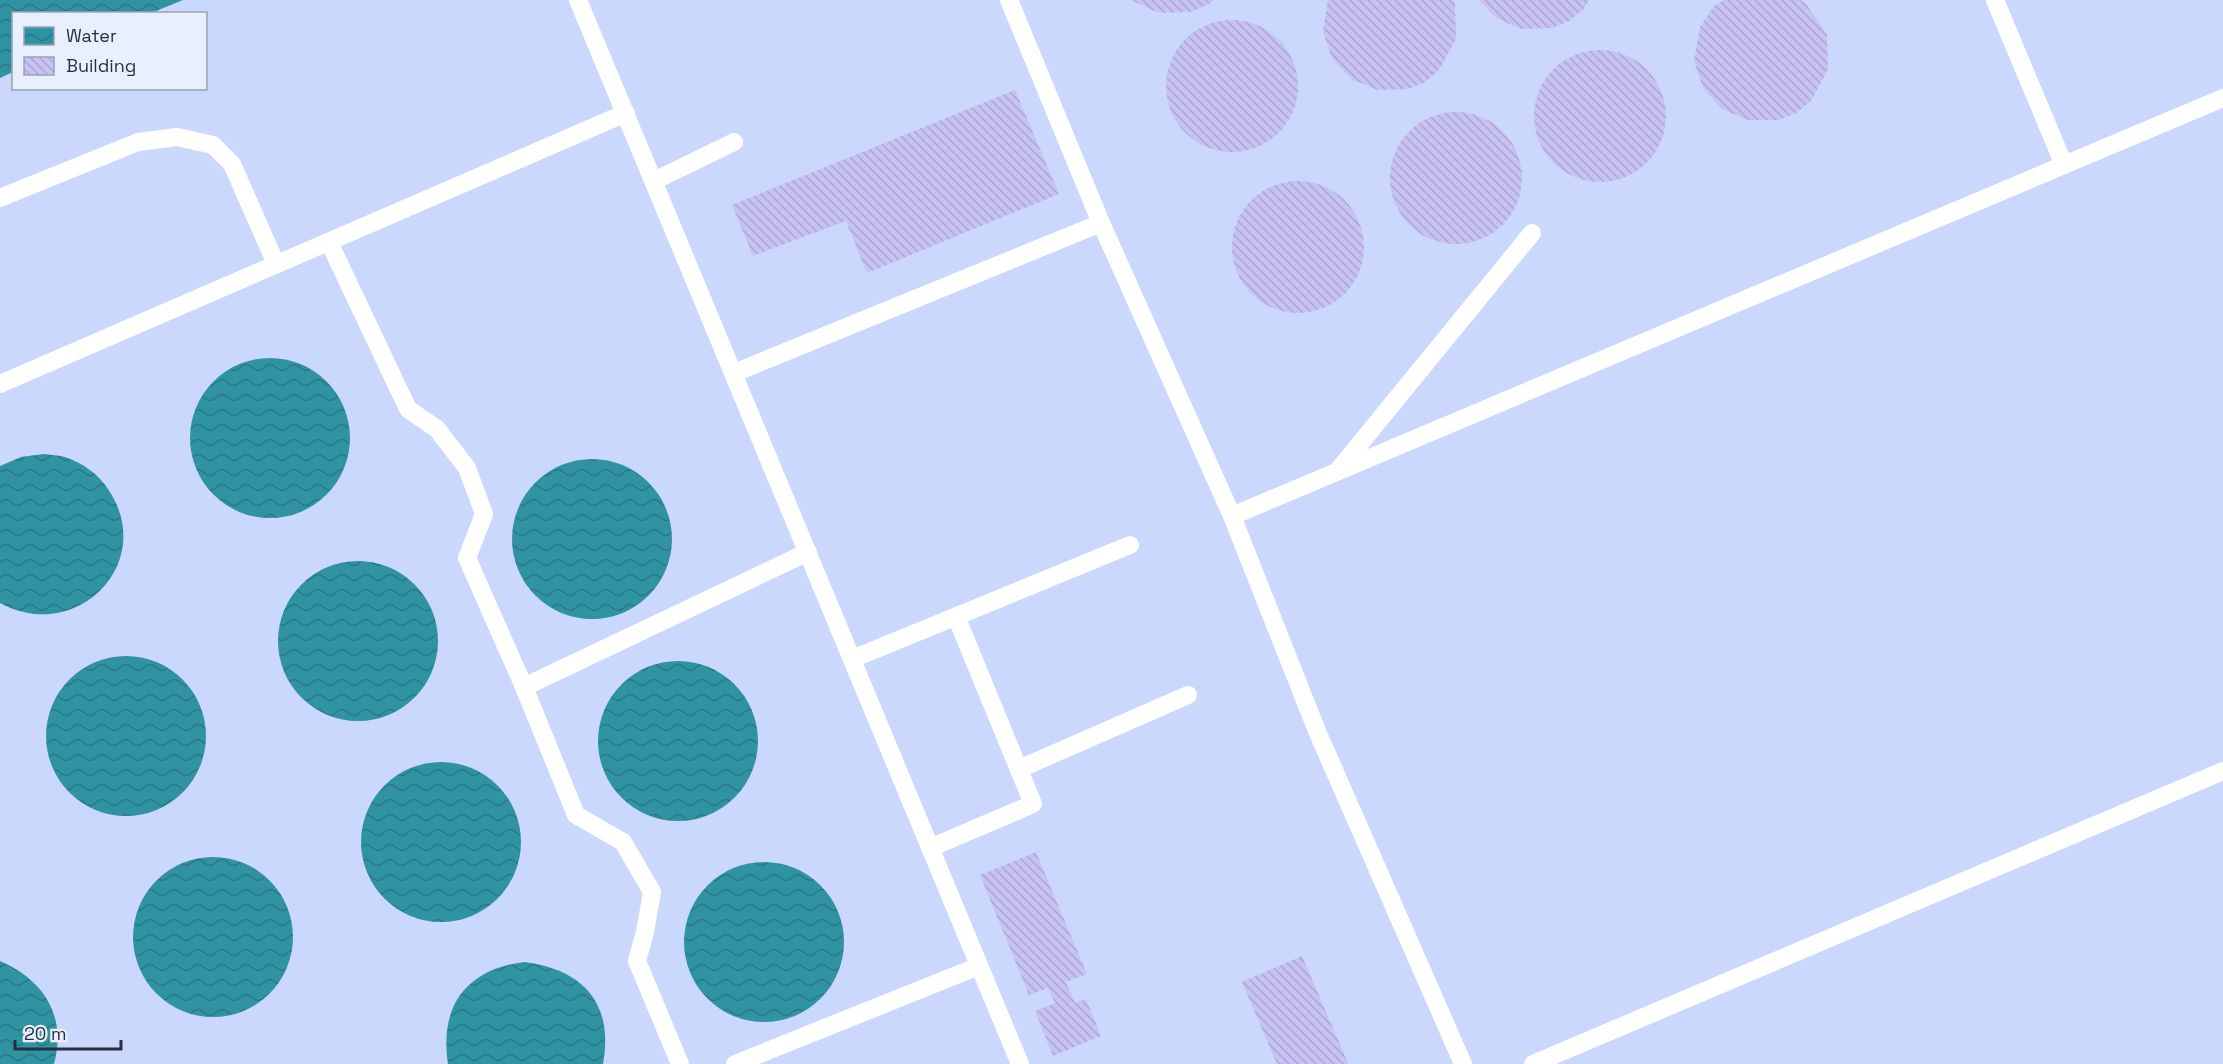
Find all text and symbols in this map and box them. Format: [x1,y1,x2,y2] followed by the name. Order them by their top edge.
[12,12,207,90] legend
[66,24,117,47] text: Water
[66,54,136,77] text: Building
[15,1013,122,1051] scale bar
[24,1022,67,1045] text: 20 m

